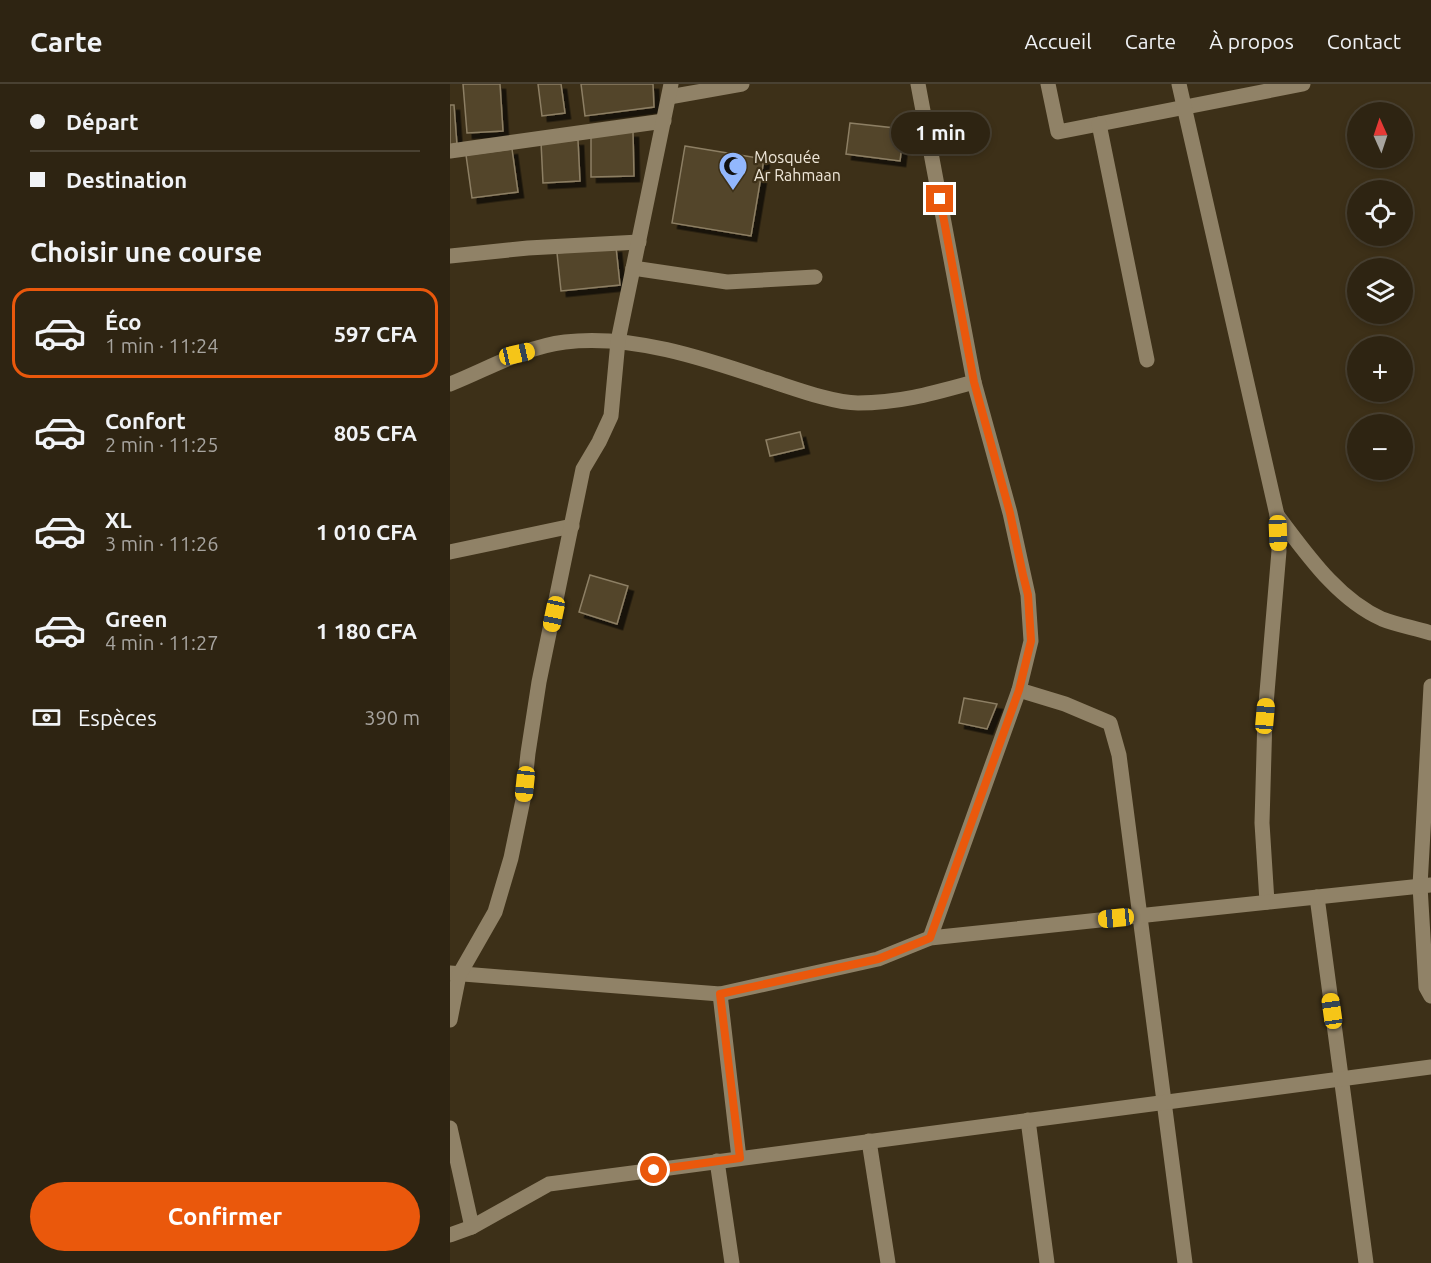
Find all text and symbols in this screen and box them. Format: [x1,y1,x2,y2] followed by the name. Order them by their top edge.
[30,26,103,57] text: Carte
[1024,29,1092,53] text: Accueil
[1125,29,1176,53] text: Carte
[1209,29,1294,53] text: À propos
[1327,29,1401,53] text: Contact
[1347,102,1413,168] north arrow
[1347,102,1413,480] map controls
[66,109,138,134] text: Départ
[890,112,990,154] callout: 1 min
[915,121,966,144] text: 1 min
[754,148,841,184] place label: Mosquée Ar Rahmaan
[717,150,749,192] mosque icon: Mosquée Ar Rahmaan
[66,167,187,192] text: Destination
[1347,180,1413,246] button: locate
[926,185,953,212] route end
[30,237,262,267] text: Choisir une course
[1347,258,1413,324] button: layers
[33,306,87,360] icon: car
[105,309,142,334] text: Éco
[334,321,417,346] text: 597 CFA
[105,334,219,357] text: 1 min · 11:24
[1347,336,1413,402] button: +
[497,341,537,367] car
[33,405,87,459] icon: car
[105,408,186,433] text: Confort
[1347,414,1413,480] button: −
[334,420,417,445] text: 805 CFA
[105,433,219,456] text: 2 min · 11:25
[33,504,87,558] icon: car
[105,507,132,532] text: XL
[1268,515,1288,551] car
[316,519,417,544] text: 1 010 CFA
[105,532,219,555] text: 3 min · 11:26
[541,595,567,633] car
[33,603,87,657] icon: car
[105,606,167,631] text: Green
[316,618,417,643] text: 1 180 CFA
[105,631,219,654] text: 4 min · 11:27
[1254,697,1276,735] car
[30,701,63,734] icon: cash
[78,705,157,730] text: Espèces
[364,706,420,729] text: 390 m
[514,765,536,803] car
[1097,907,1135,929] car
[1321,992,1343,1030] car
[640,1156,667,1183] route start
[30,1182,420,1251] button: Confirmer

